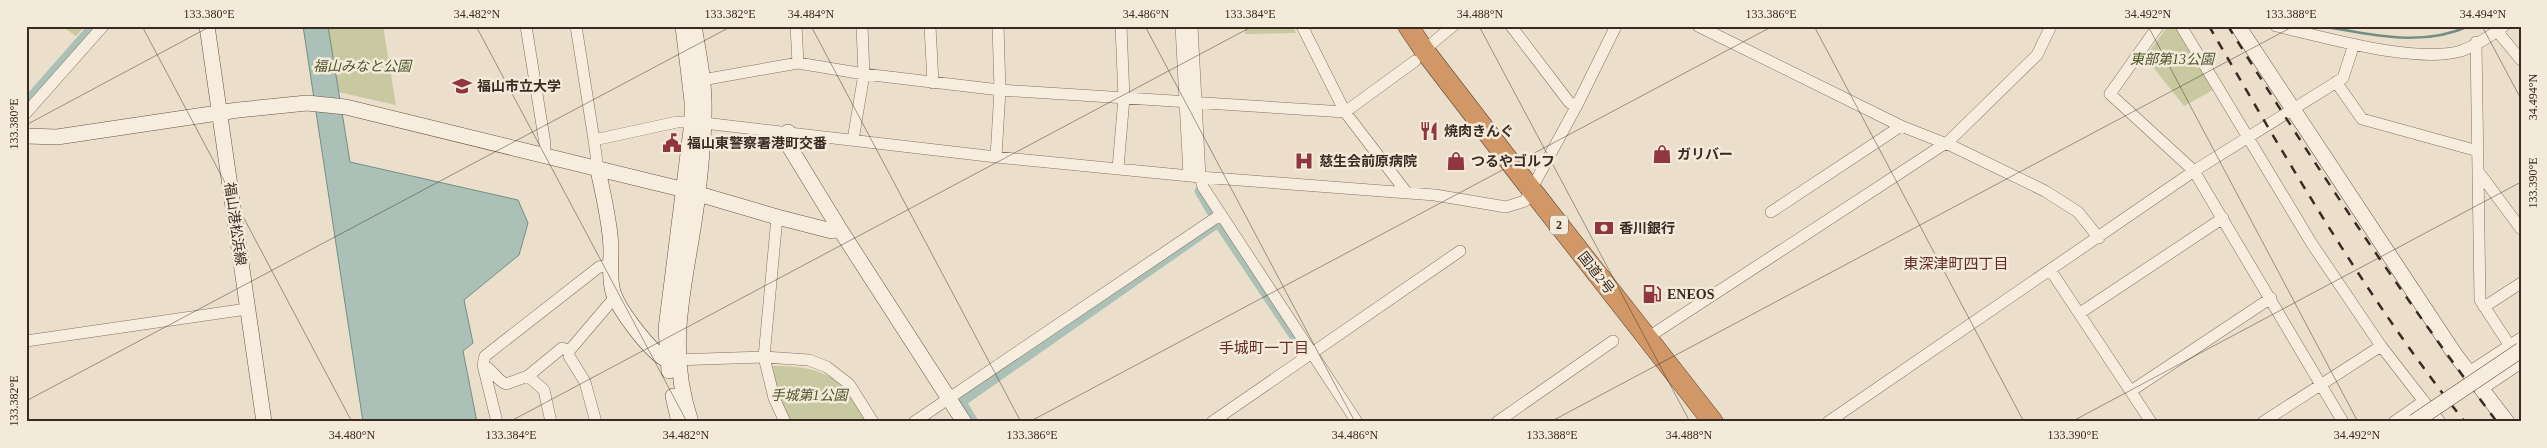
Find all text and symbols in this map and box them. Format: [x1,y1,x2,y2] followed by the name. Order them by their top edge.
[183,7,235,21] text: 133.380°E
[454,7,501,21] text: 34.482°N
[704,7,756,21] text: 133.382°E
[788,7,835,21] text: 34.484°N
[1123,7,1170,21] text: 34.486°N
[1224,7,1276,21] text: 133.384°E
[1457,7,1504,21] text: 34.488°N
[1745,7,1797,21] text: 133.386°E
[2125,7,2172,21] text: 34.492°N
[2265,7,2317,21] text: 133.388°E
[2460,7,2507,21] text: 34.494°N
[2130,52,2216,67] park label: 東部第13公園
[313,59,413,74] park label: 福山みなと公園
[2526,73,2540,120] text: 34.494°N
[451,75,473,97] school or university icon: 福山市立大学
[477,79,561,94] place label: 福山市立大学
[7,98,21,150] text: 133.380°E
[1418,120,1440,142] restaurant icon: 焼肉きんぐ
[1444,124,1514,139] place label: 焼肉きんぐ
[661,132,683,154] public building icon: 福山東警察署港町交番
[687,136,827,151] place label: 福山東警察署港町交番
[1651,143,1673,165] shop icon: ガリバー
[1677,147,1733,162] place label: ガリバー
[1293,150,1315,172] hospital icon: 慈生会前原病院
[1445,150,1467,172] shop icon: つるやゴルフ
[1319,153,1417,169] place label: 慈生会前原病院
[1471,153,1555,169] place label: つるやゴルフ
[2526,157,2540,209] text: 133.390°E
[222,181,248,267] street label: 福山港松浜線
[1550,216,1568,234] road number: 2
[1593,217,1615,239] bank icon: 香川銀行
[1619,221,1675,236] place label: 香川銀行
[1575,249,1617,297] street label: 国道2号
[1903,256,2009,272] district label: 東深津町四丁目
[1641,283,1663,305] fuel station icon: ENEOS
[1667,287,1715,302] place label: ENEOS
[1219,340,1309,356] district label: 手城町一丁目
[7,375,21,427] text: 133.382°E
[771,388,849,403] park label: 手城第1公園
[329,428,376,442] text: 34.480°N
[485,428,537,442] text: 133.384°E
[663,428,710,442] text: 34.482°N
[1006,428,1058,442] text: 133.386°E
[1332,428,1379,442] text: 34.486°N
[1526,428,1578,442] text: 133.388°E
[1666,428,1713,442] text: 34.488°N
[2047,428,2099,442] text: 133.390°E
[2334,428,2381,442] text: 34.492°N

